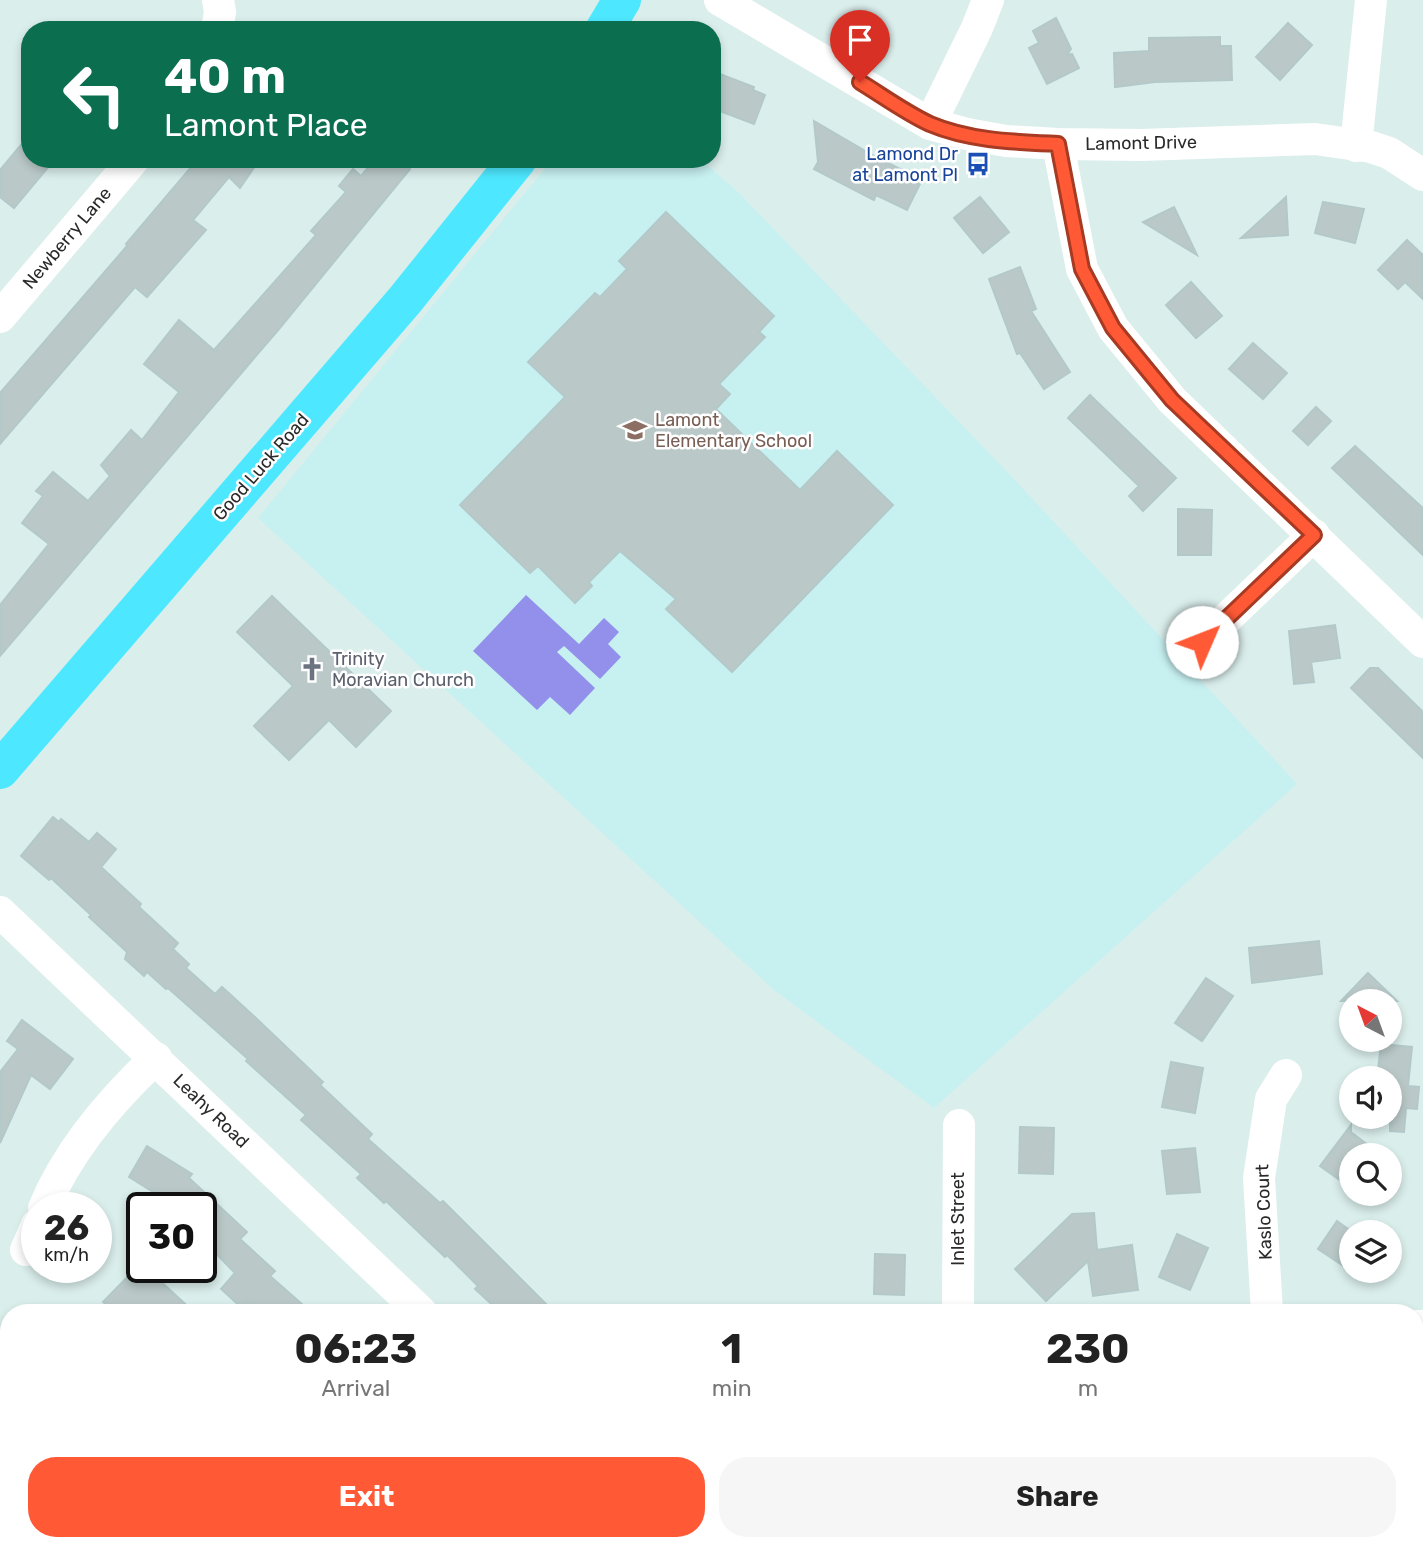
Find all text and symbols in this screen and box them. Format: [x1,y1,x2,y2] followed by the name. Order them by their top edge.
[830,10,890,82] pin
[841,21,879,59] icon: arrive
[164,47,286,105] text: 40 m
[49,49,140,140] icon: left
[164,106,368,144] text: Lamont Place
[1085,131,1197,155] street label: Lamont Drive
[852,143,958,186] place label: Lamond Dr at Lamont Pl
[964,150,992,178] bus stop icon: Lamond Dr at Lamont Pl
[18,183,116,293] street label: Newberry Lane
[208,409,314,525] street label: Good Luck Road
[655,409,812,452] place label: Lamont Elementary School
[621,416,649,444] school or university icon: Lamont Elementary School
[1165,605,1239,679] position arrow
[332,648,474,691] place label: Trinity Moravian Church
[298,655,326,683] church icon: Trinity Moravian Church
[1339,989,1402,1052] north arrow
[1339,989,1402,1283] map controls
[1339,1066,1402,1129] button: sound
[168,1069,254,1153] street label: Leahy Road
[1339,1143,1402,1206] button: search
[1251,1164,1277,1260] street label: Kaslo Court
[947,1172,969,1266] street label: Inlet Street
[126,1192,217,1283] speed limit sign: 30
[44,1207,89,1249] text: 26
[1339,1220,1402,1283] button: layers
[44,1244,89,1266] text: km/h
[294,1324,417,1374] text: 06:23
[721,1324,742,1374] text: 1
[1046,1324,1130,1374] text: 230
[321,1374,390,1402] text: Arrival
[712,1374,752,1402] text: min
[1078,1374,1098,1402] text: m
[28,1457,705,1537] button: Exit
[719,1457,1396,1537] button: Share

